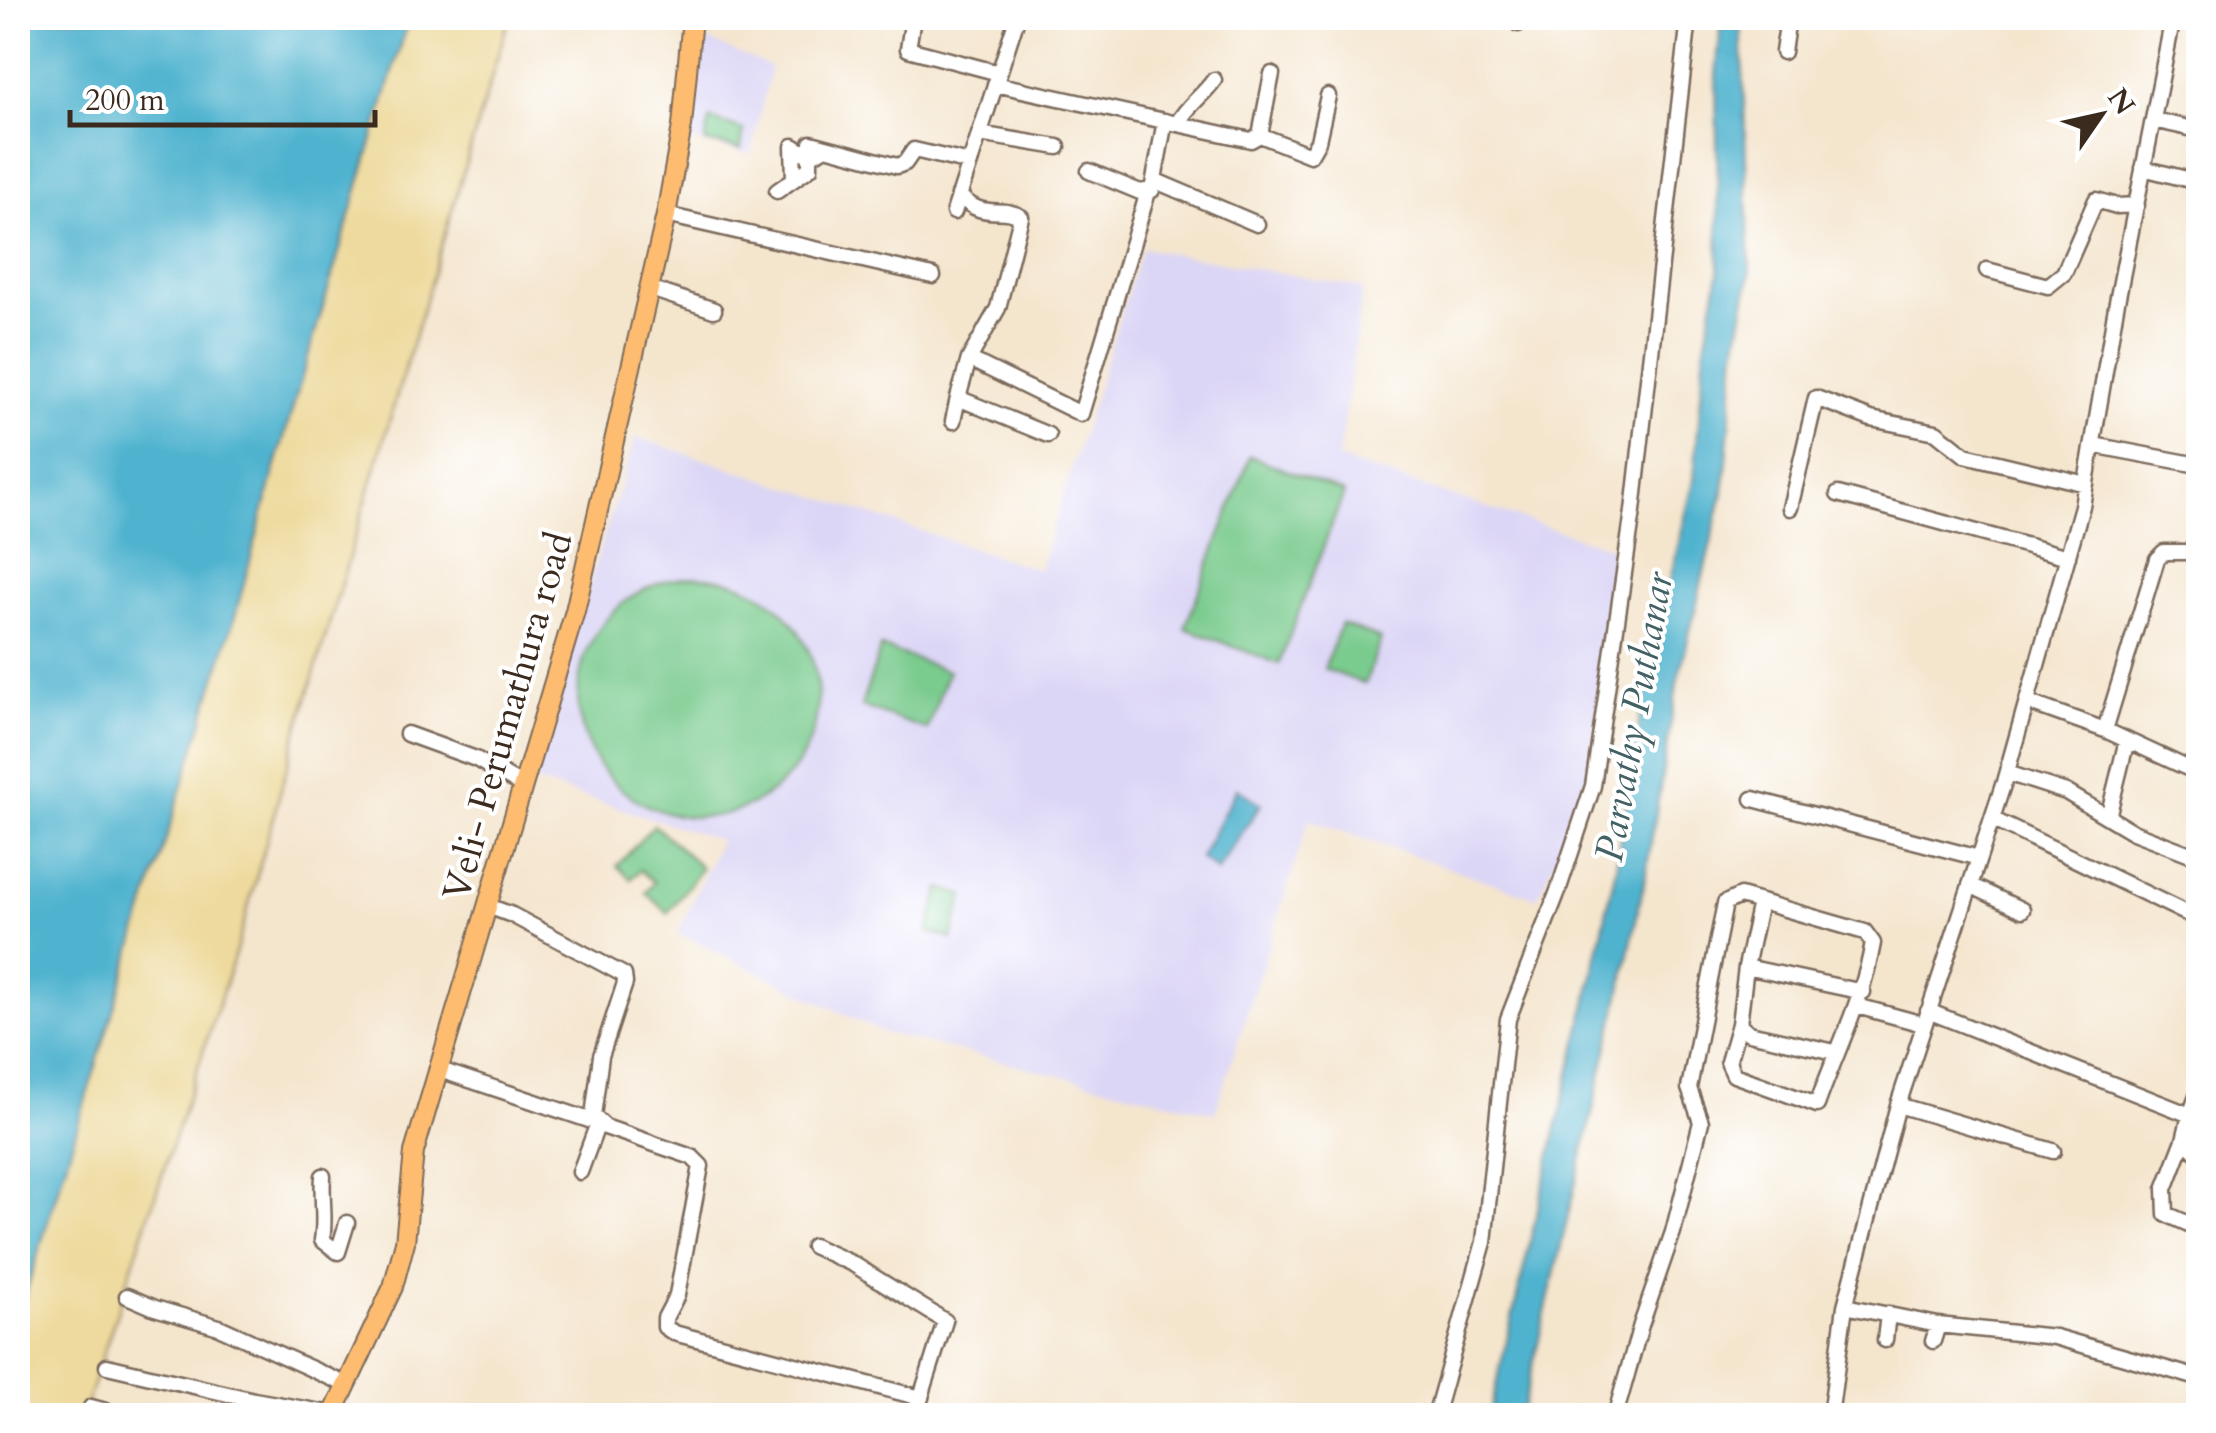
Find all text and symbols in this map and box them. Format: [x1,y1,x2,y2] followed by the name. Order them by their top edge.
[70,65,375,127] scale bar
[2051,65,2151,165] north arrow
[85,80,165,121] text: 200 m
[2098,81,2143,122] text: N
[430,526,585,907] street label: Veli- Perumathura road
[1582,566,1687,866] water label: Parvathy Puthanar

